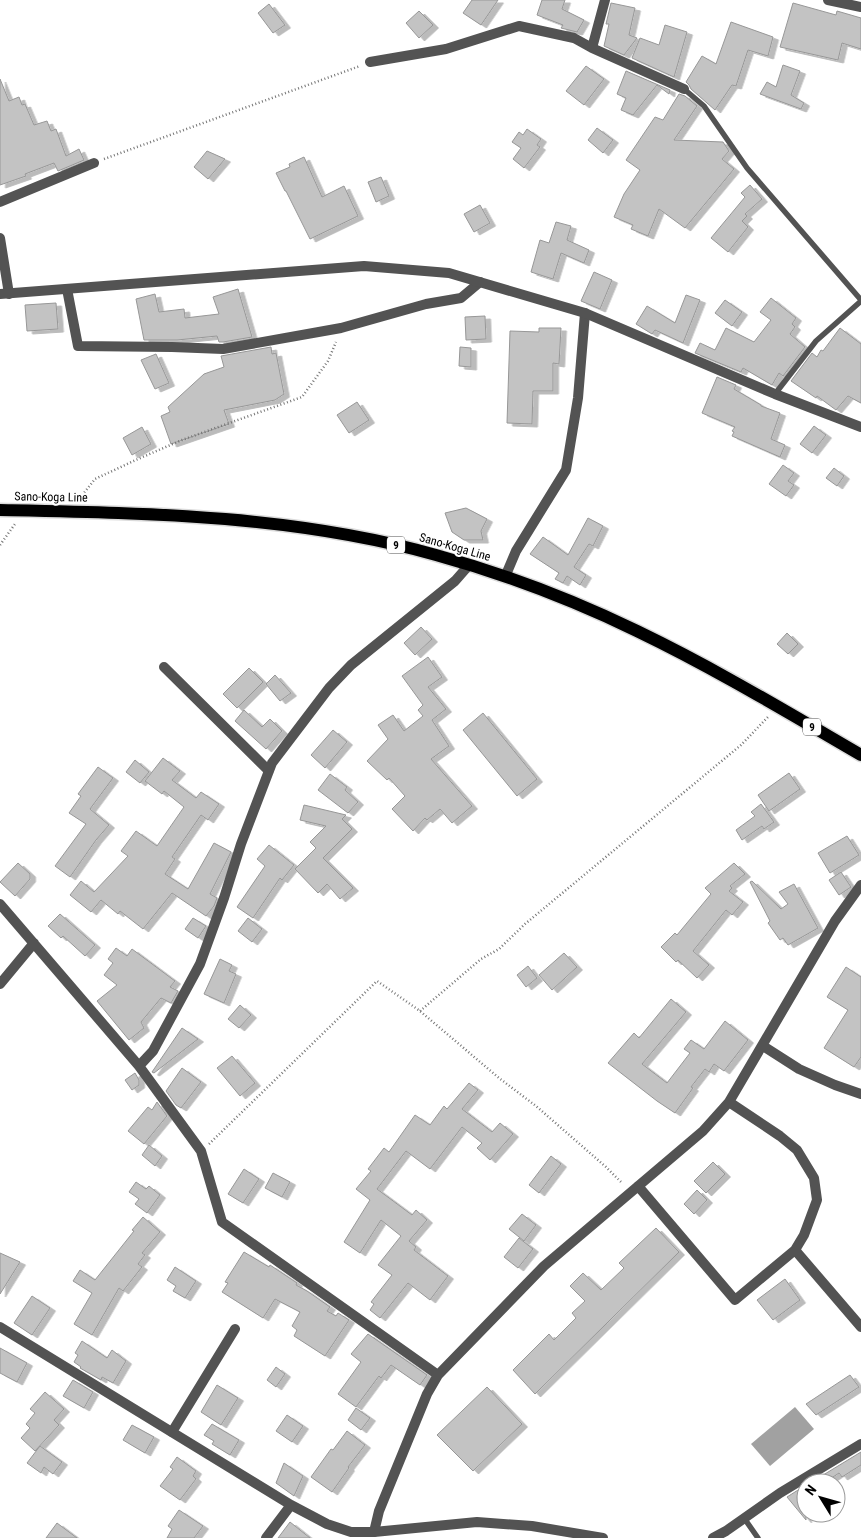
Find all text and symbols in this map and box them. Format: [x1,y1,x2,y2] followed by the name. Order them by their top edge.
[14,489,88,505] street label: Sano-Koga Line
[418,530,493,564] street label: Sano-Koga Line
[387,536,405,554] road number: 9
[803,719,821,736] road number: 9
[796,1473,846,1523] north arrow
[802,1482,820,1498] text: N

